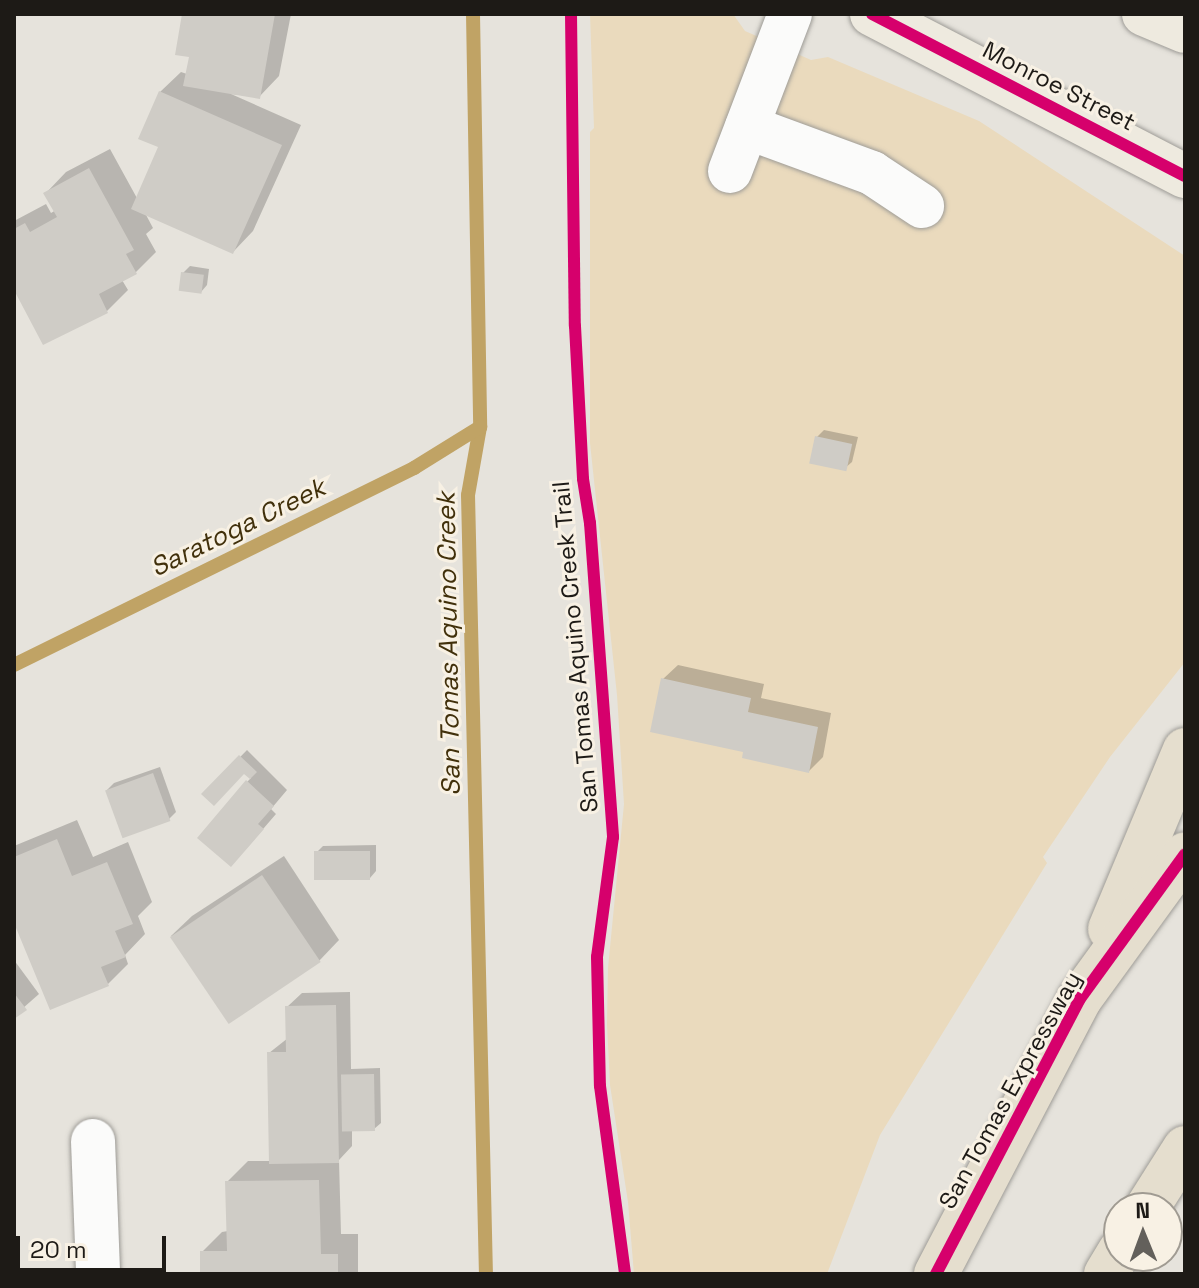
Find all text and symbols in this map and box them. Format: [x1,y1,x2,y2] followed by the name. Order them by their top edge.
[978,35,1140,137] street label: Monroe Street
[145,472,331,584] water label: Saratoga Creek
[546,479,604,815] street label: San Tomas Aquino Creek Trail
[431,491,467,797] water label: San Tomas Aquino Creek
[933,966,1087,1214] street label: San Tomas Expressway
[1103,1192,1183,1272] north arrow
[1135,1196,1150,1224] text: N
[20,1220,170,1270] scale bar
[30,1234,87,1265] text: 20 m

